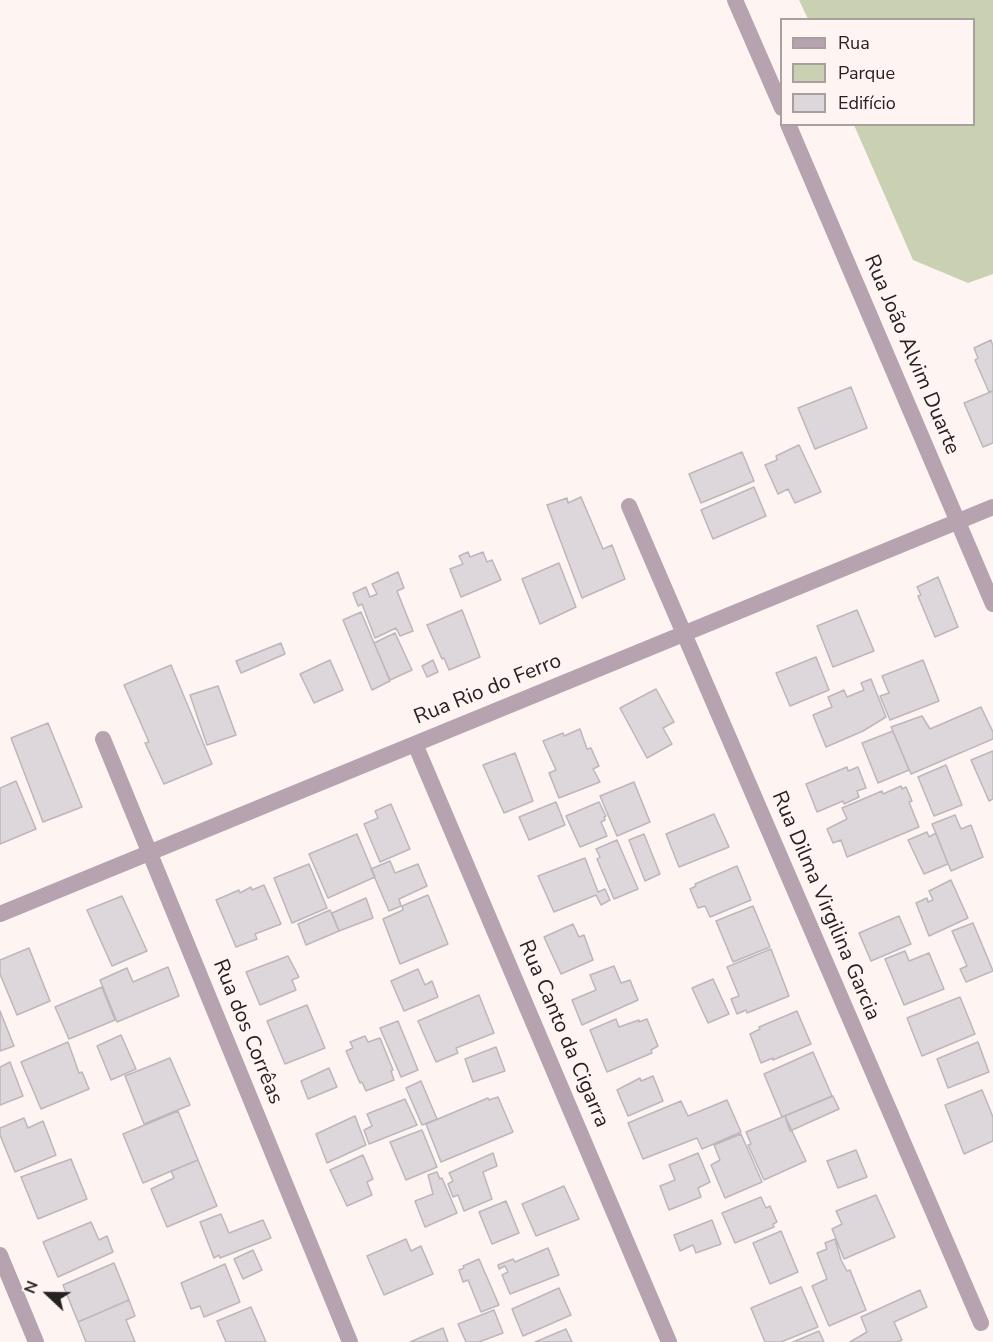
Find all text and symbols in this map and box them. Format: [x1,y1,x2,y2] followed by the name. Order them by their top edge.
[780,18,975,126] legend
[838,31,870,55] text: Rua
[838,61,895,85] text: Parque
[838,91,896,115] text: Edifício
[858,251,964,459] street label: Rua João Alvim Duarte
[411,649,565,731] street label: Rua Rio do Ferro
[765,788,885,1024] street label: Rua Dilma Virgilina Garcia
[512,937,614,1131] street label: Rua Canto da Cigarra
[206,956,288,1108] street label: Rua dos Corrêas
[18,1264,78,1324] north arrow
[19,1278,44,1297] text: N

